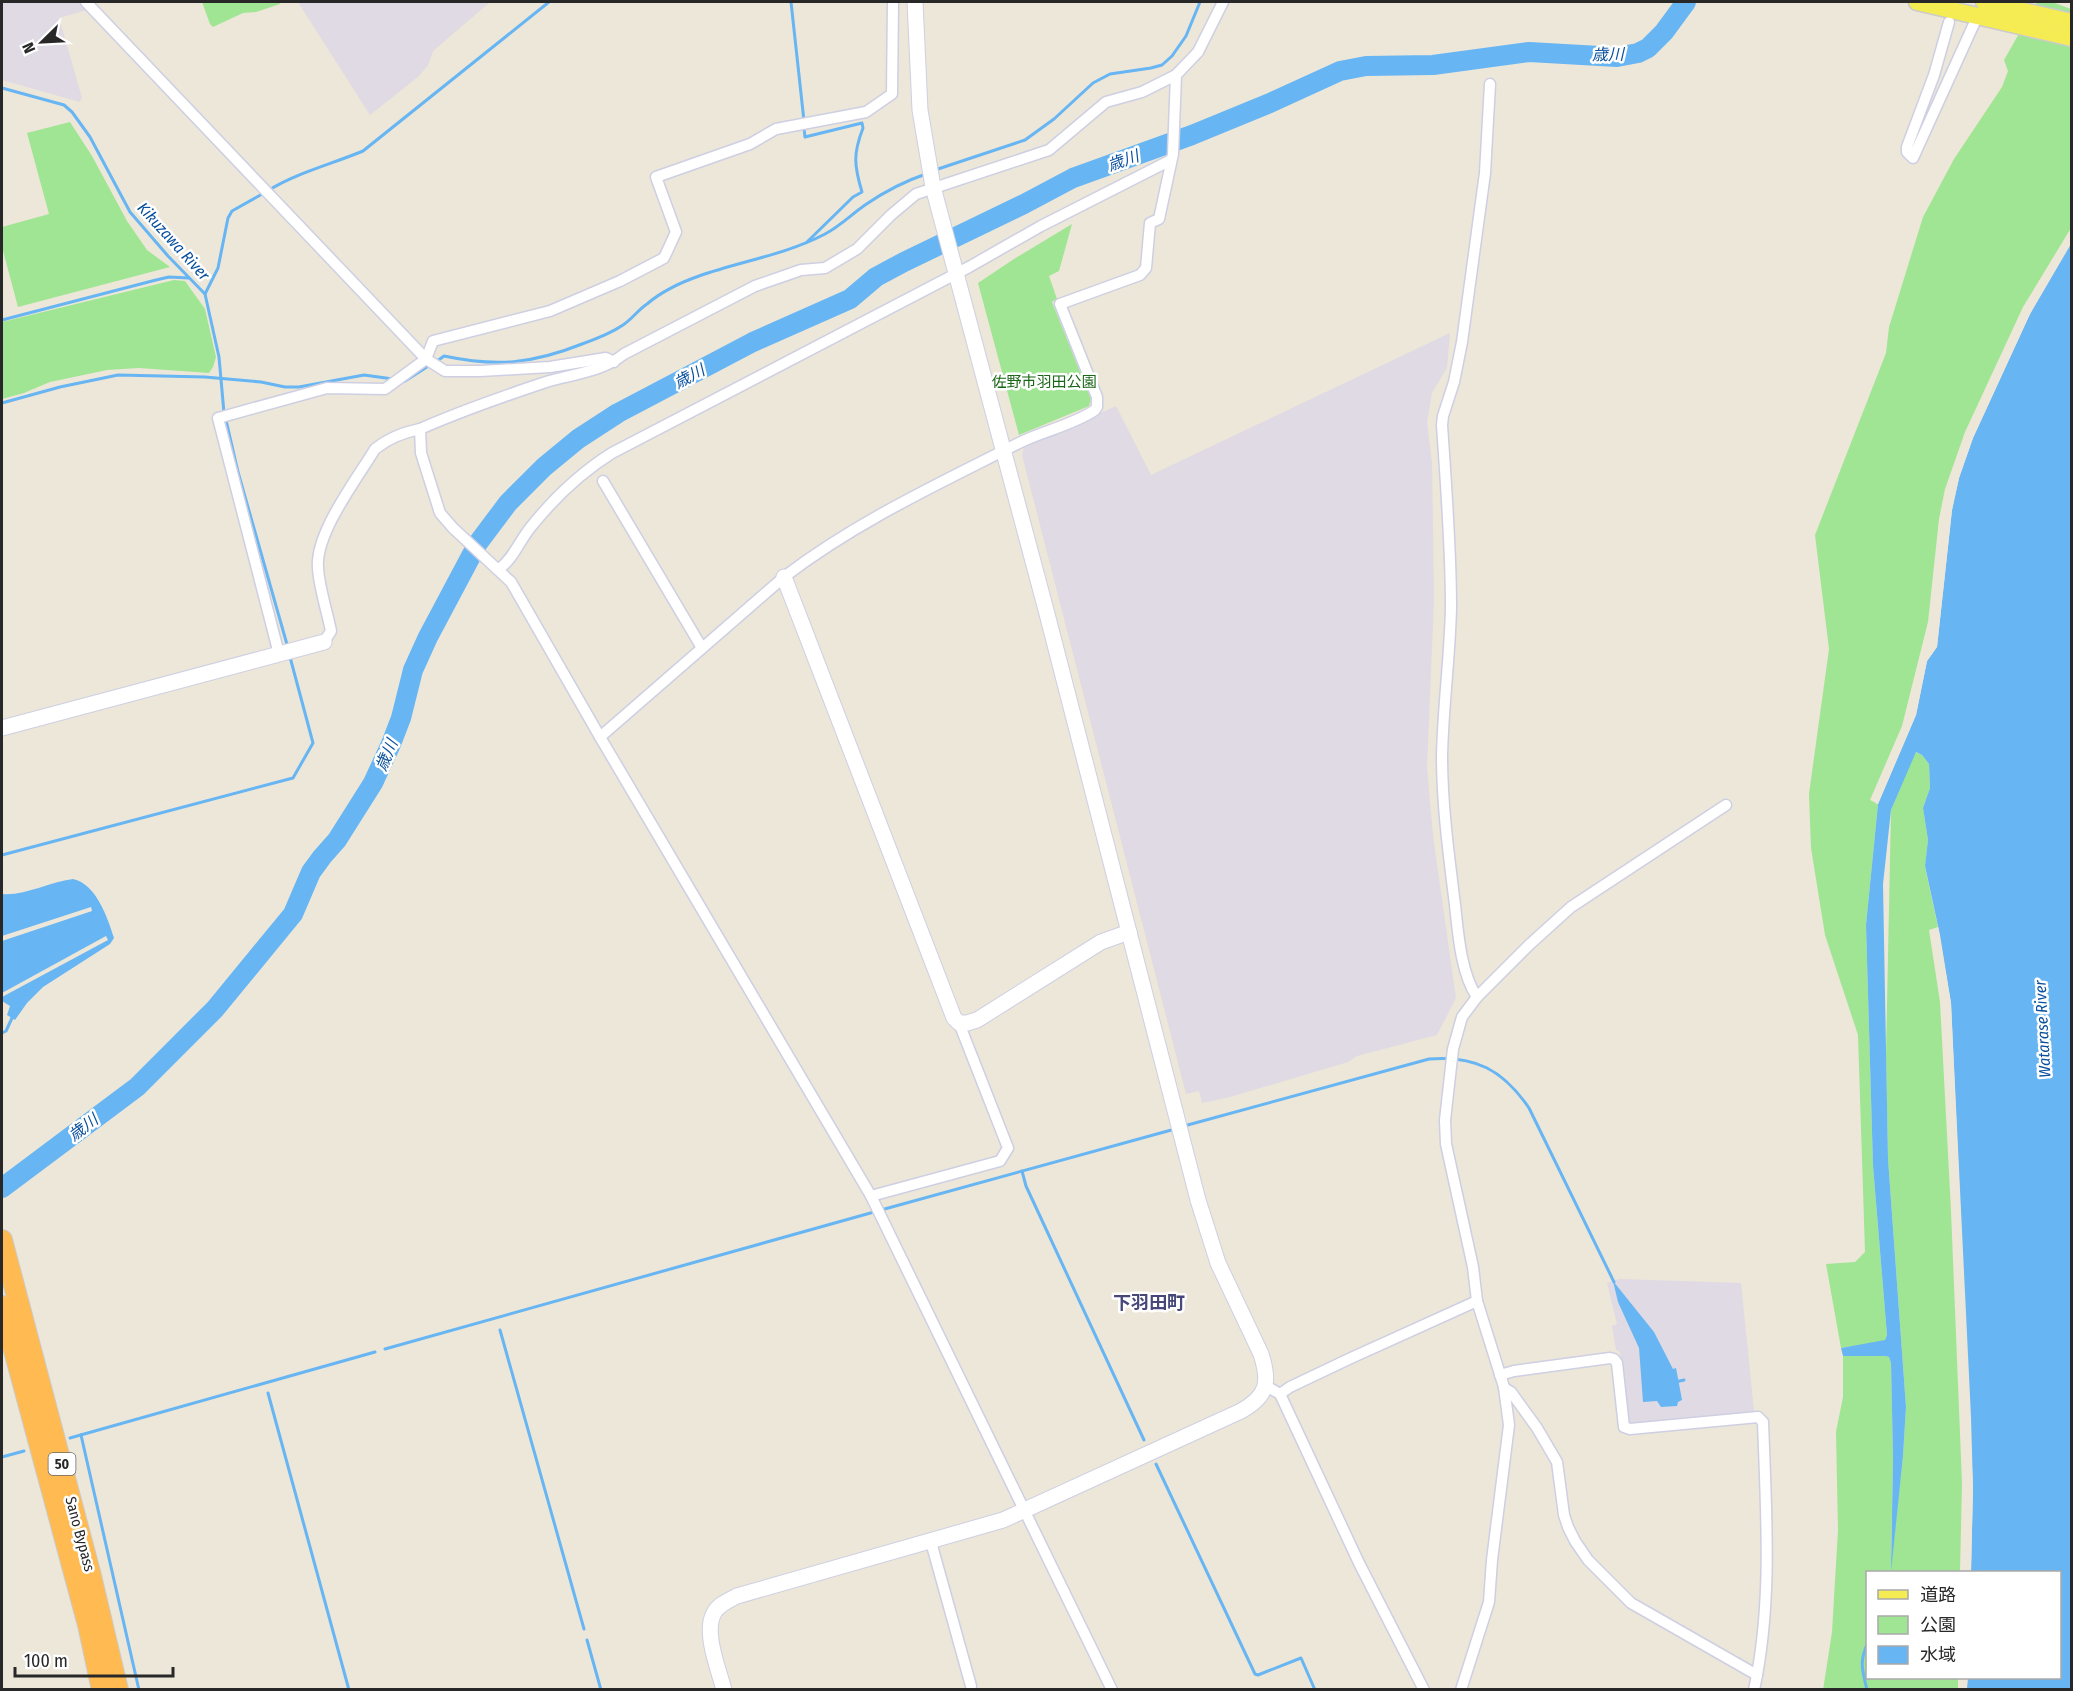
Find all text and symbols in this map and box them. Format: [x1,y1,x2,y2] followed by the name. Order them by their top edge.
[12,12,72,72] north arrow
[18,40,39,56] text: N
[1592,45,1626,64] water label: 歳川
[1105,145,1143,175] water label: 歳川
[134,198,214,285] water label: Kikuzawa River
[671,360,710,392] water label: 歳川
[991,373,1097,391] park label: 佐野市羽田公園
[371,735,402,774] water label: 歳川
[2030,979,2055,1078] water label: Watarase River
[65,1109,103,1145] water label: 歳川
[1113,1292,1185,1314] district label: 下羽田町
[48,1453,76,1475] road number: 50
[61,1495,99,1573] street label: Sano Bypass
[1866,1571,2061,1679] legend
[1920,1584,1956,1606] text: 道路
[1920,1614,1956,1636] text: 公園
[15,1640,172,1678] scale bar
[1920,1644,1956,1666] text: 水域
[24,1650,68,1672] text: 100 m

